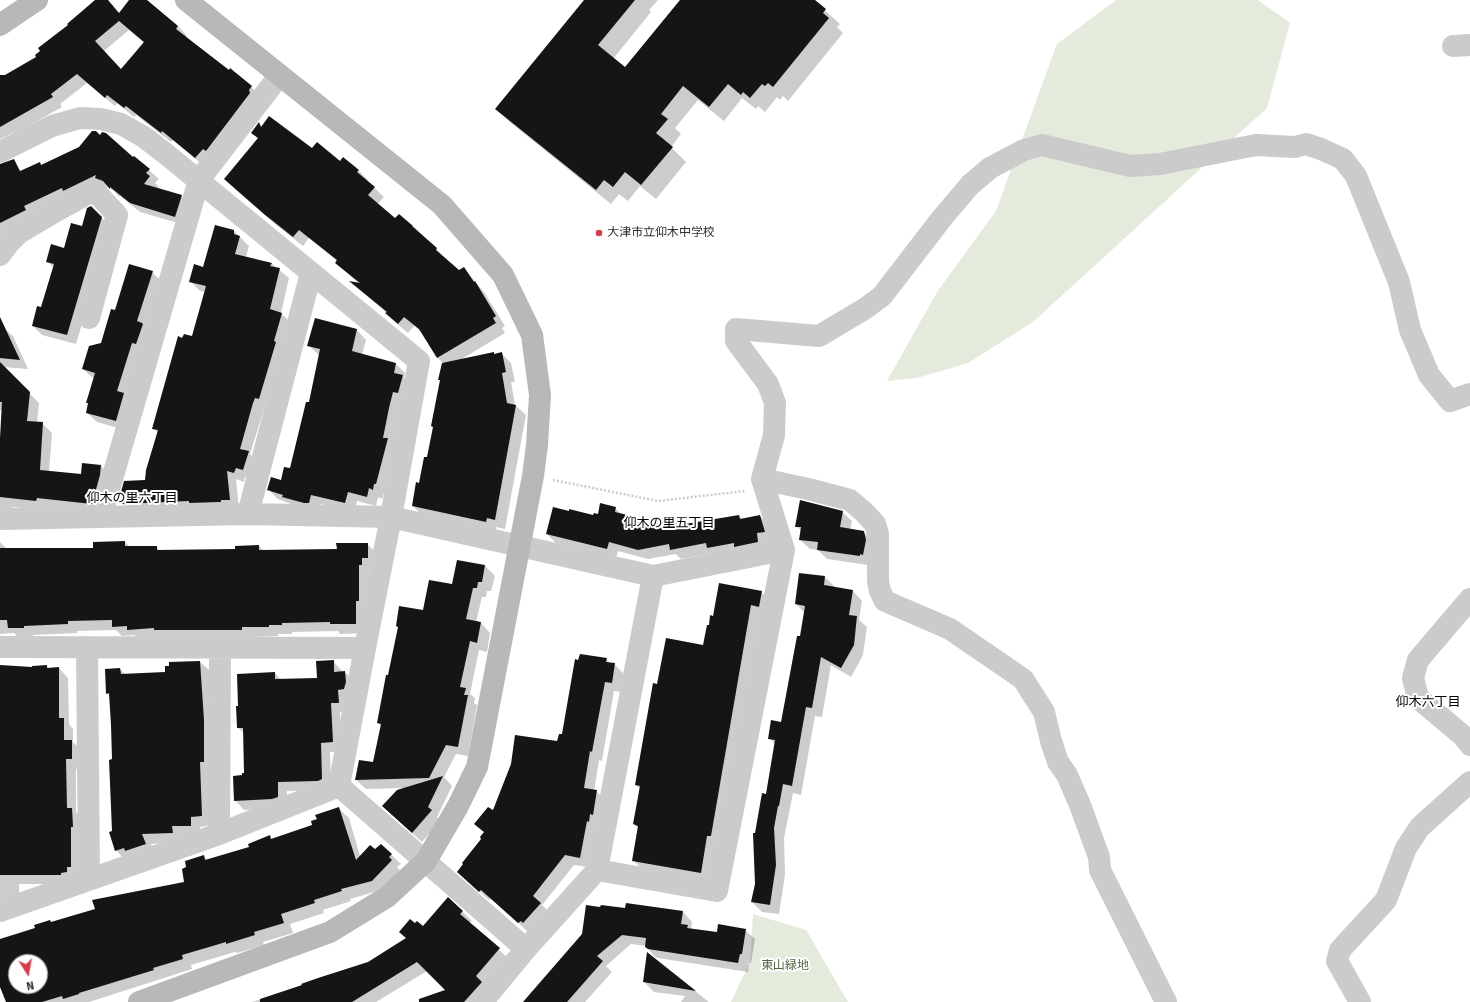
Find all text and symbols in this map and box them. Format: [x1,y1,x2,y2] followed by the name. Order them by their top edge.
[607,226,715,240] place label: 大津市立仰木中学校
[594,228,604,238] marker: 大津市立仰木中学校
[87,491,177,507] district label: 仰木の里六丁目
[624,516,714,532] district label: 仰木の里五丁目
[1396,695,1460,711] district label: 仰木六丁目
[8,954,48,994] north arrow
[761,959,809,973] park label: 東山緑地
[25,978,35,992] text: N

